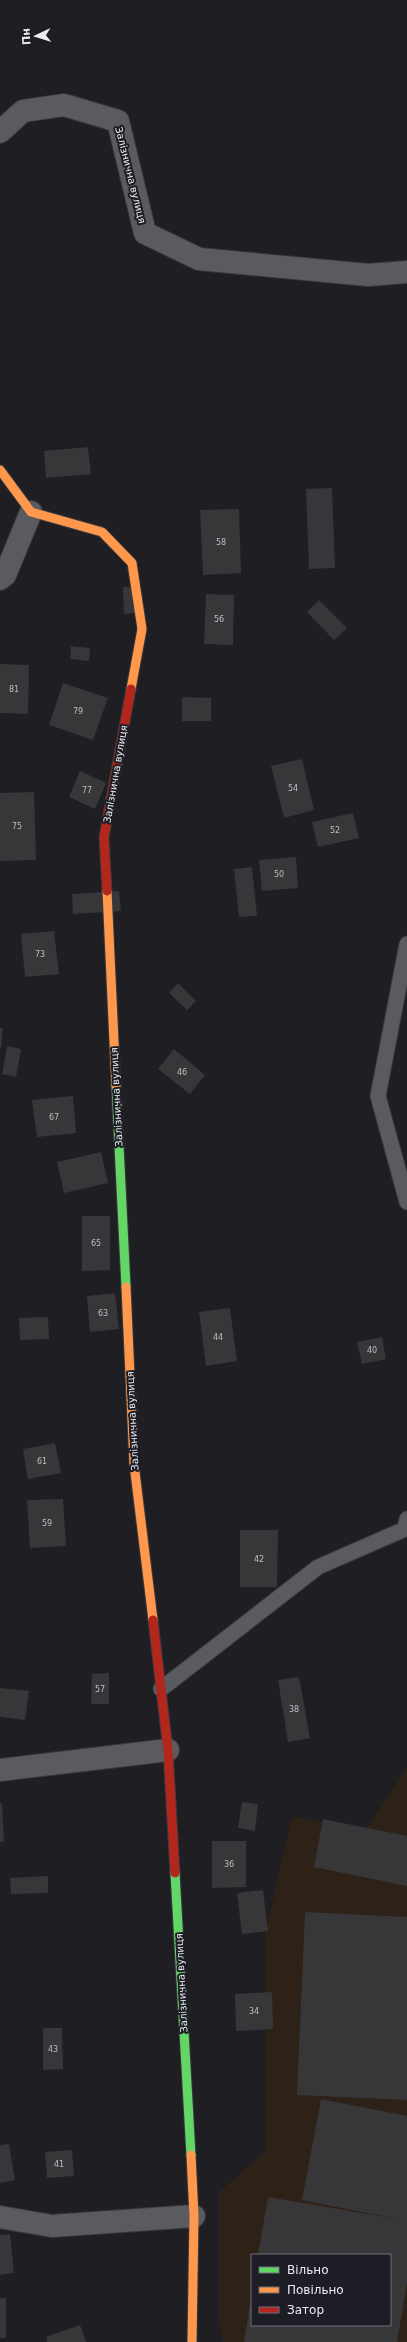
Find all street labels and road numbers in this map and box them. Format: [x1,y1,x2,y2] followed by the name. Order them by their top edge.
[113,126,148,225] street label: Залізнична вулиця
[101,724,130,824] street label: Залізнична вулиця
[108,1047,125,1147] street label: Залізнична вулиця
[124,1371,141,1471] street label: Залізнична вулиця
[173,1933,190,2033] street label: Залізнична вулиця

